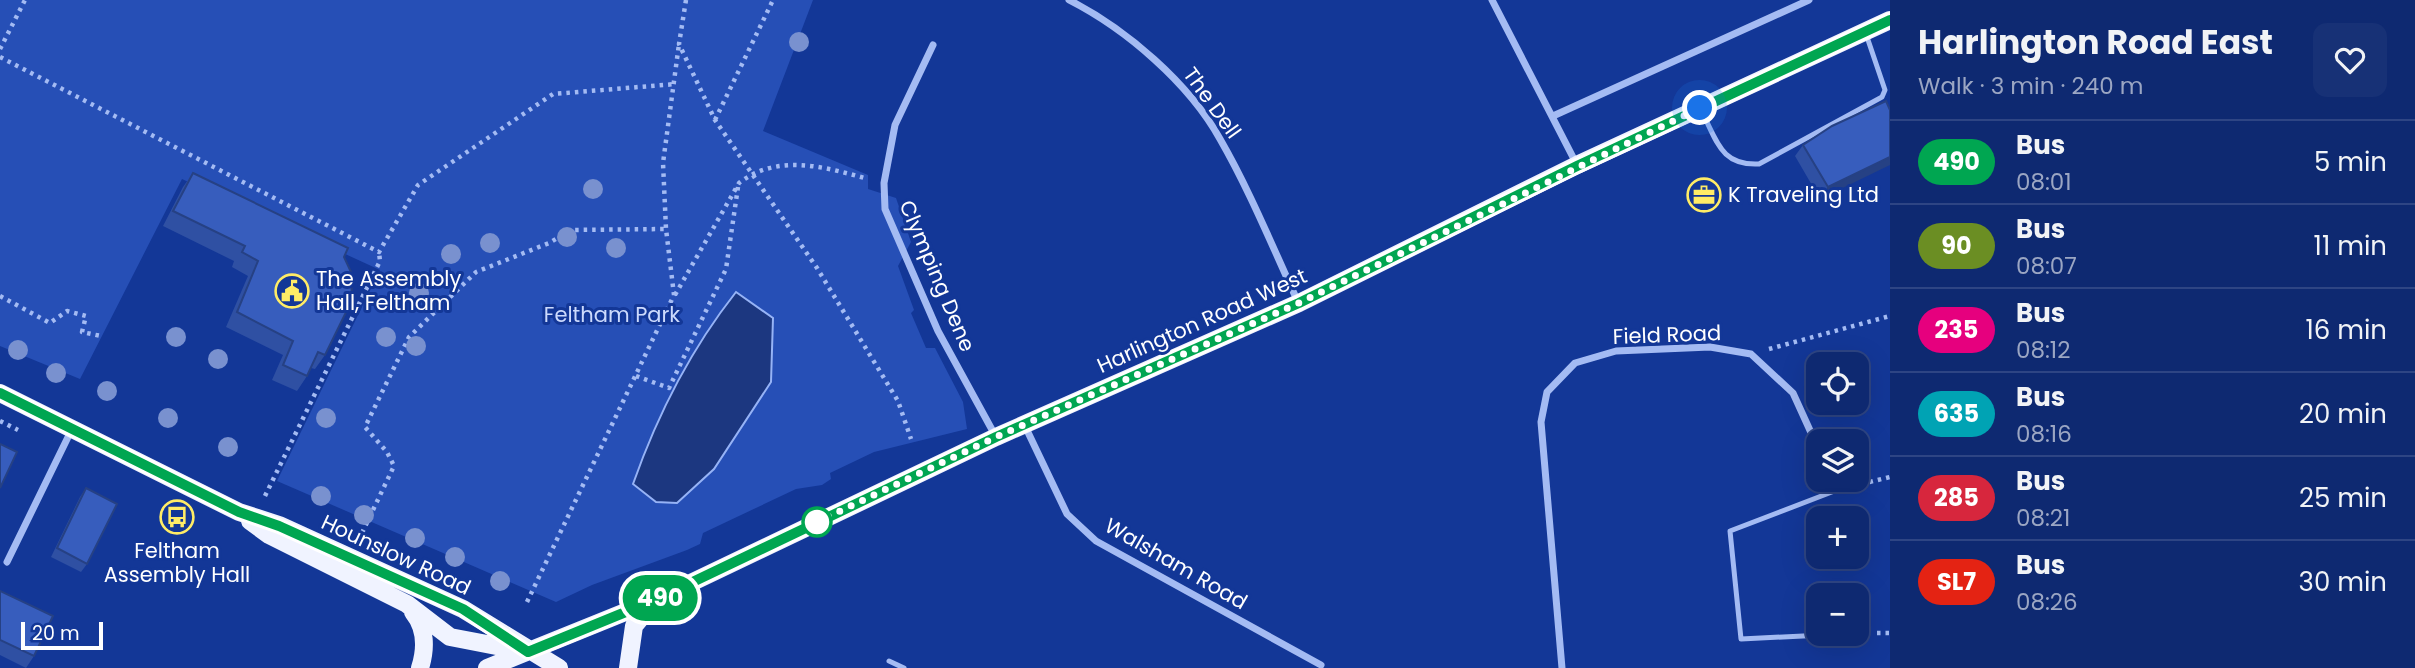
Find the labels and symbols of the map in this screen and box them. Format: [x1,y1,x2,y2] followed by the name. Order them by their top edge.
[1177,61,1248,144] street label: The Dell
[1682,90,1717,125] your location
[1685,176,1723,214] office icon: K Traveling Ltd
[1728,180,1879,209] place label: K Traveling Ltd
[893,196,982,356] street label: Clymping Dene
[1092,261,1311,380] street label: Harlington Road West
[316,264,462,317] place label: The Assembly Hall, Feltham
[273,272,311,310] public building icon: The Assembly Hall, Feltham
[544,300,680,329] park label: Feltham Park
[1612,318,1722,351] street label: Field Road
[158,498,196,536] bus stop icon: Feltham Assembly Hall
[317,507,476,602] street label: Hounslow Road
[802,507,832,537] unlabelled marker
[1100,511,1253,616] street label: Walsham Road
[104,536,250,589] place label: Feltham Assembly Hall
[620,575,700,621] line badge: 490
[21,619,103,651] scale bar

